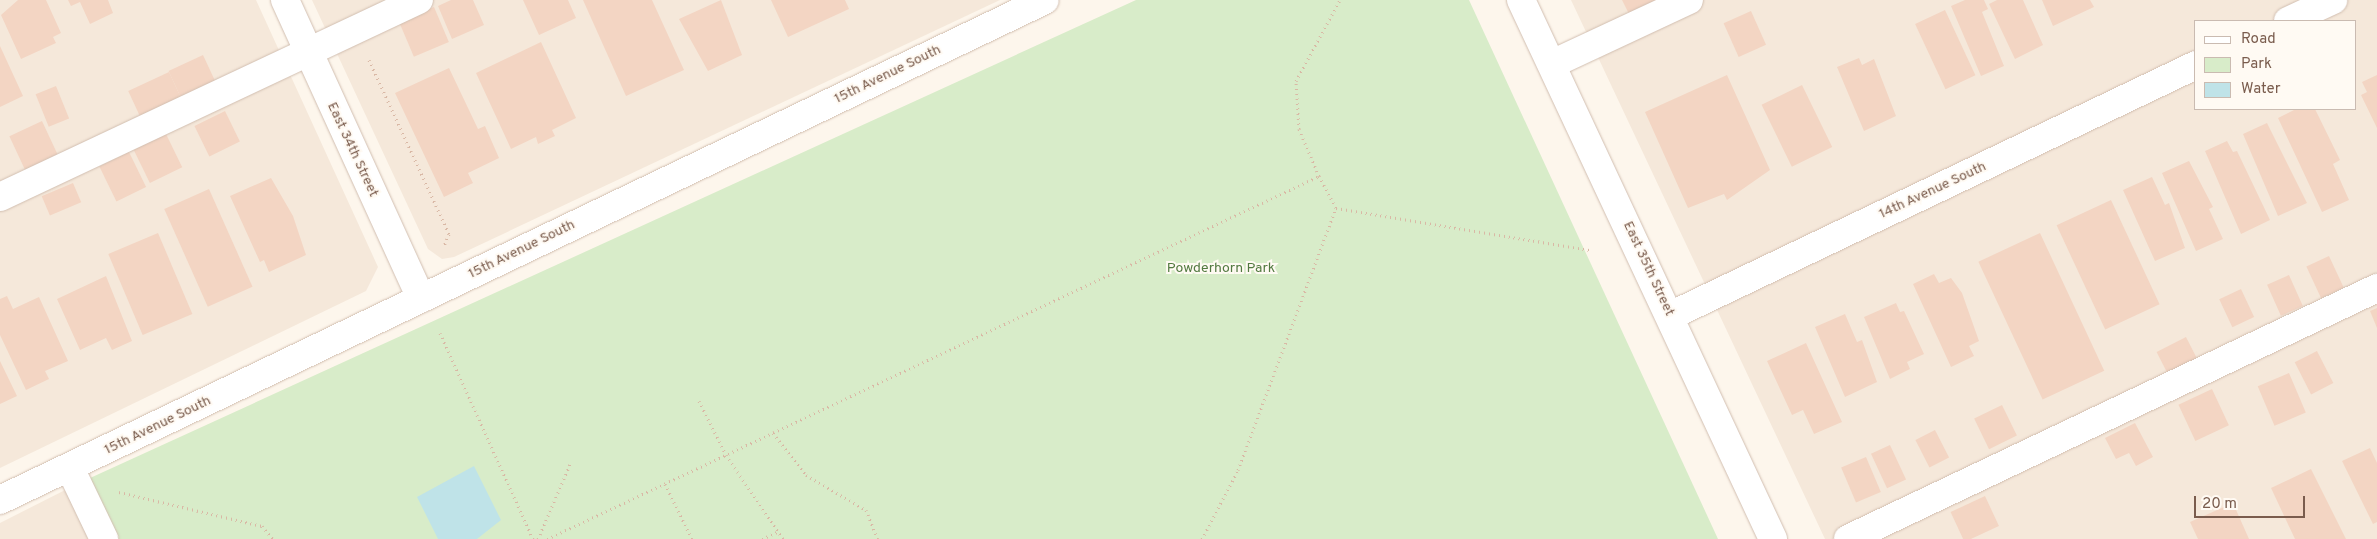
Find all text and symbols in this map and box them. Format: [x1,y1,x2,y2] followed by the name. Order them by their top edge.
[2194,20,2357,110] legend
[2241,30,2276,49] text: Road
[832,42,944,108] street label: 15th Avenue South
[2241,55,2272,74] text: Park
[2241,80,2280,99] text: Water
[323,100,381,200] street label: East 34th Street
[1877,159,1989,223] street label: 14th Avenue South
[466,217,578,283] street label: 15th Avenue South
[1619,219,1677,319] street label: East 35th Street
[1167,261,1275,277] park label: Powderhorn Park
[102,393,214,459] street label: 15th Avenue South
[2197,486,2308,518] scale bar
[2202,495,2237,514] text: 20 m

